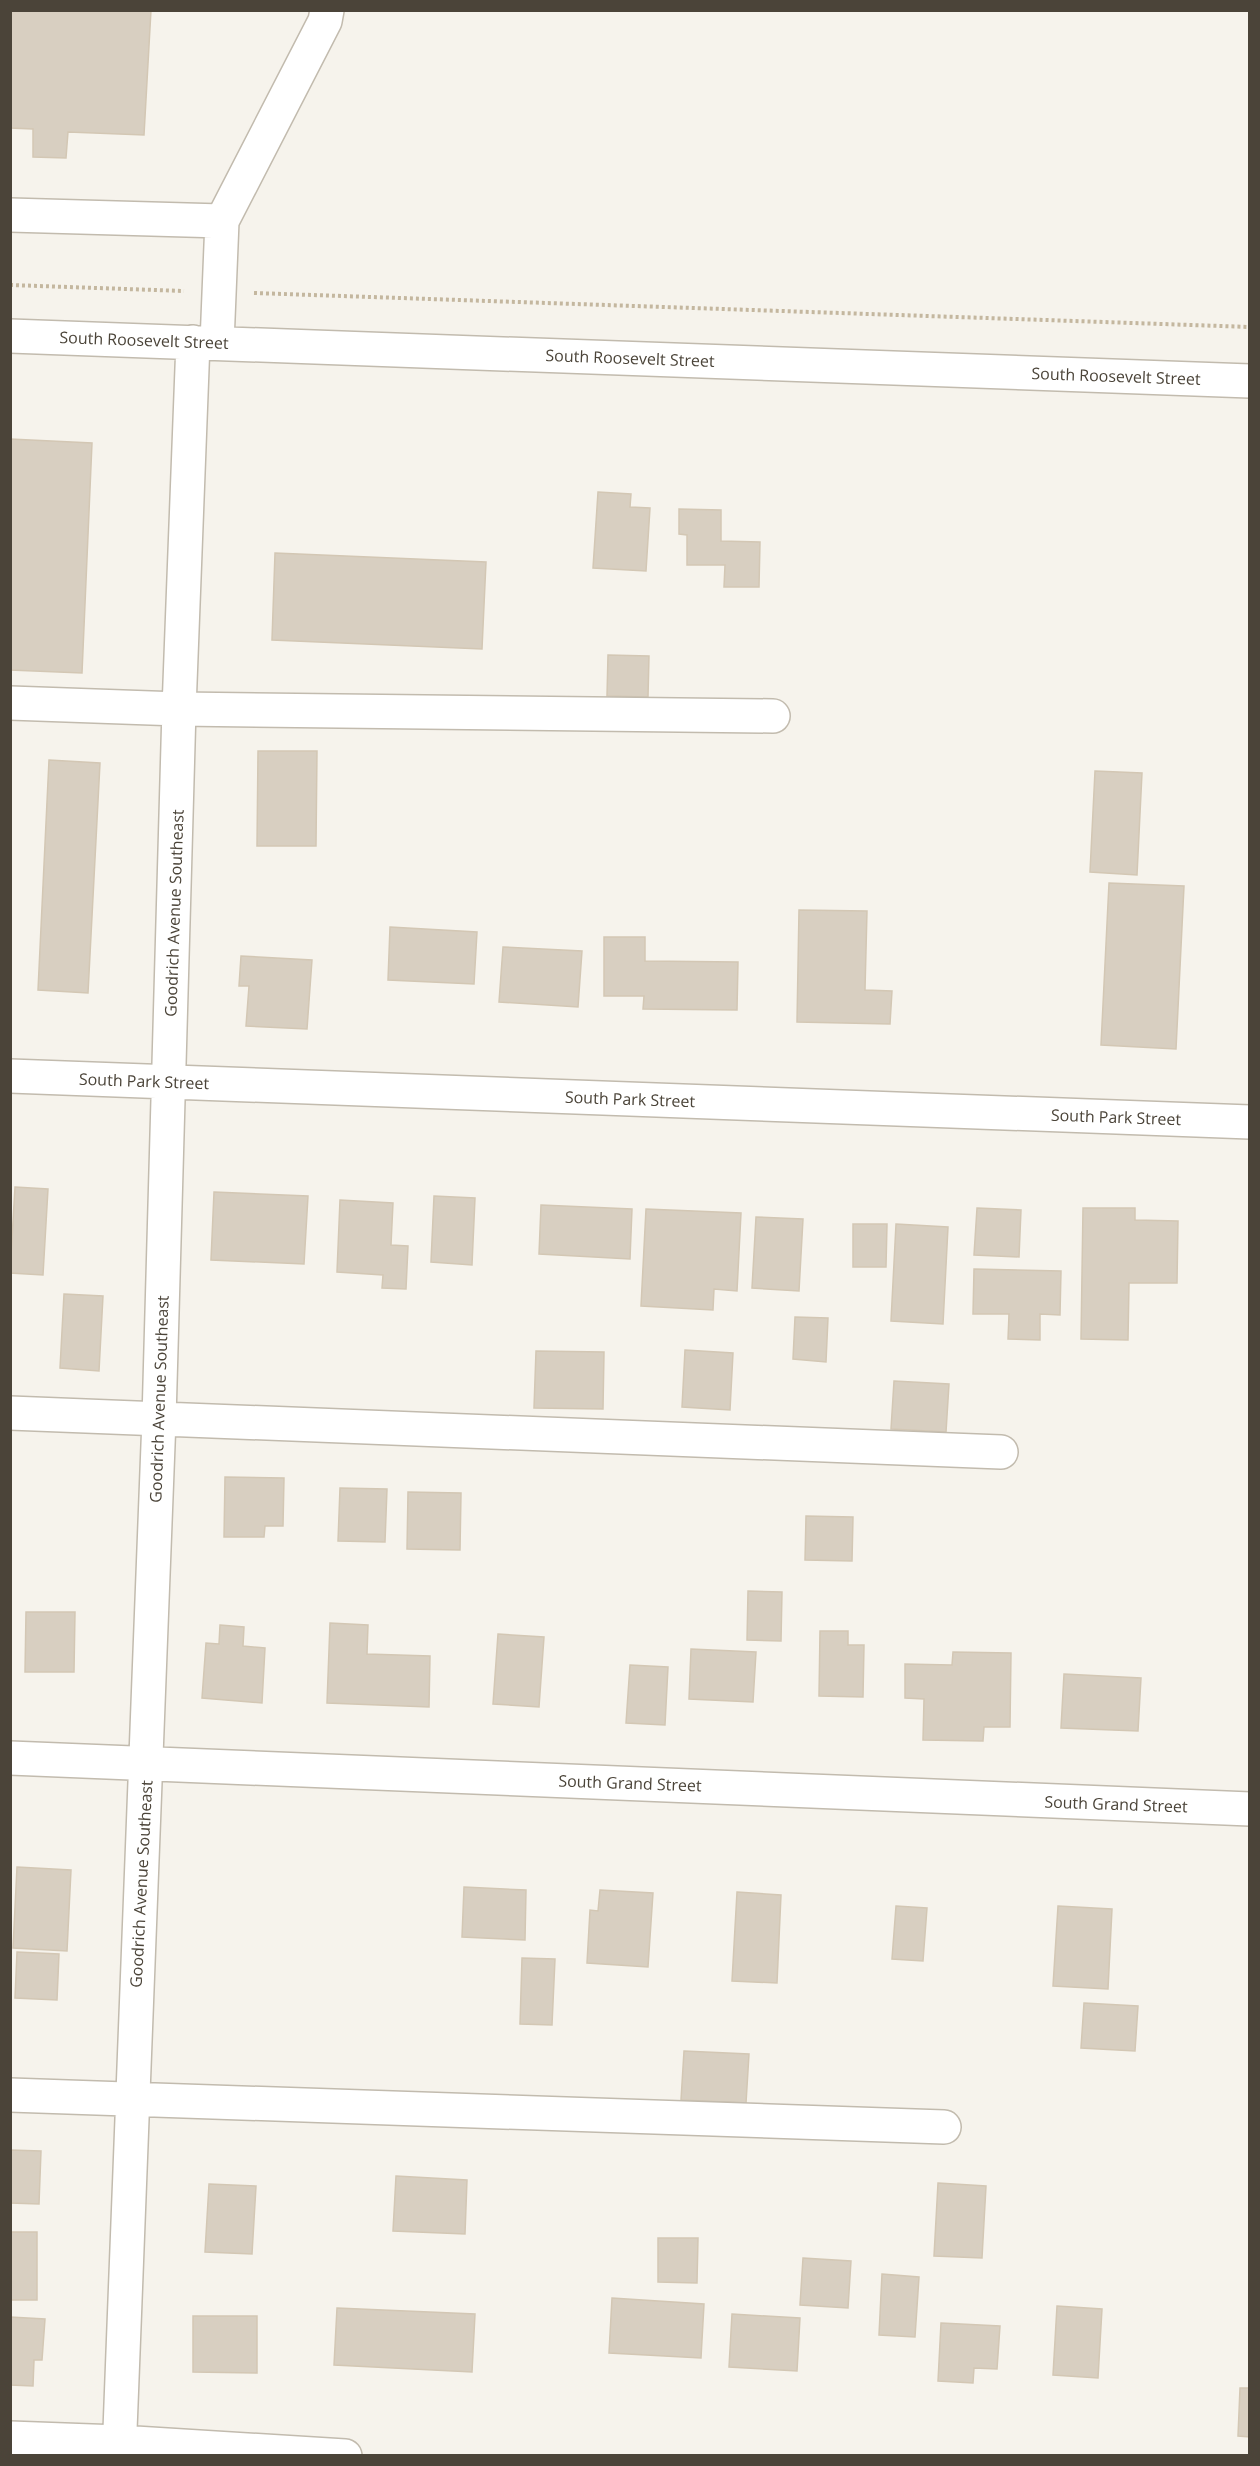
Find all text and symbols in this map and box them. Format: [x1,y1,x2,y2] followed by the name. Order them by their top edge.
[59,326,229,354] street label: South Roosevelt Street
[545,344,715,372] street label: South Roosevelt Street
[1031,362,1201,390] street label: South Roosevelt Street
[159,809,189,1017] street label: Goodrich Avenue Southeast
[79,1068,210,1094] street label: South Park Street
[565,1086,696,1112] street label: South Park Street
[1051,1104,1182,1130] street label: South Park Street
[144,1295,174,1503] street label: Goodrich Avenue Southeast
[558,1770,702,1797] street label: South Grand Street
[125,1779,157,1988] street label: Goodrich Avenue Southeast
[1044,1791,1188,1818] street label: South Grand Street

